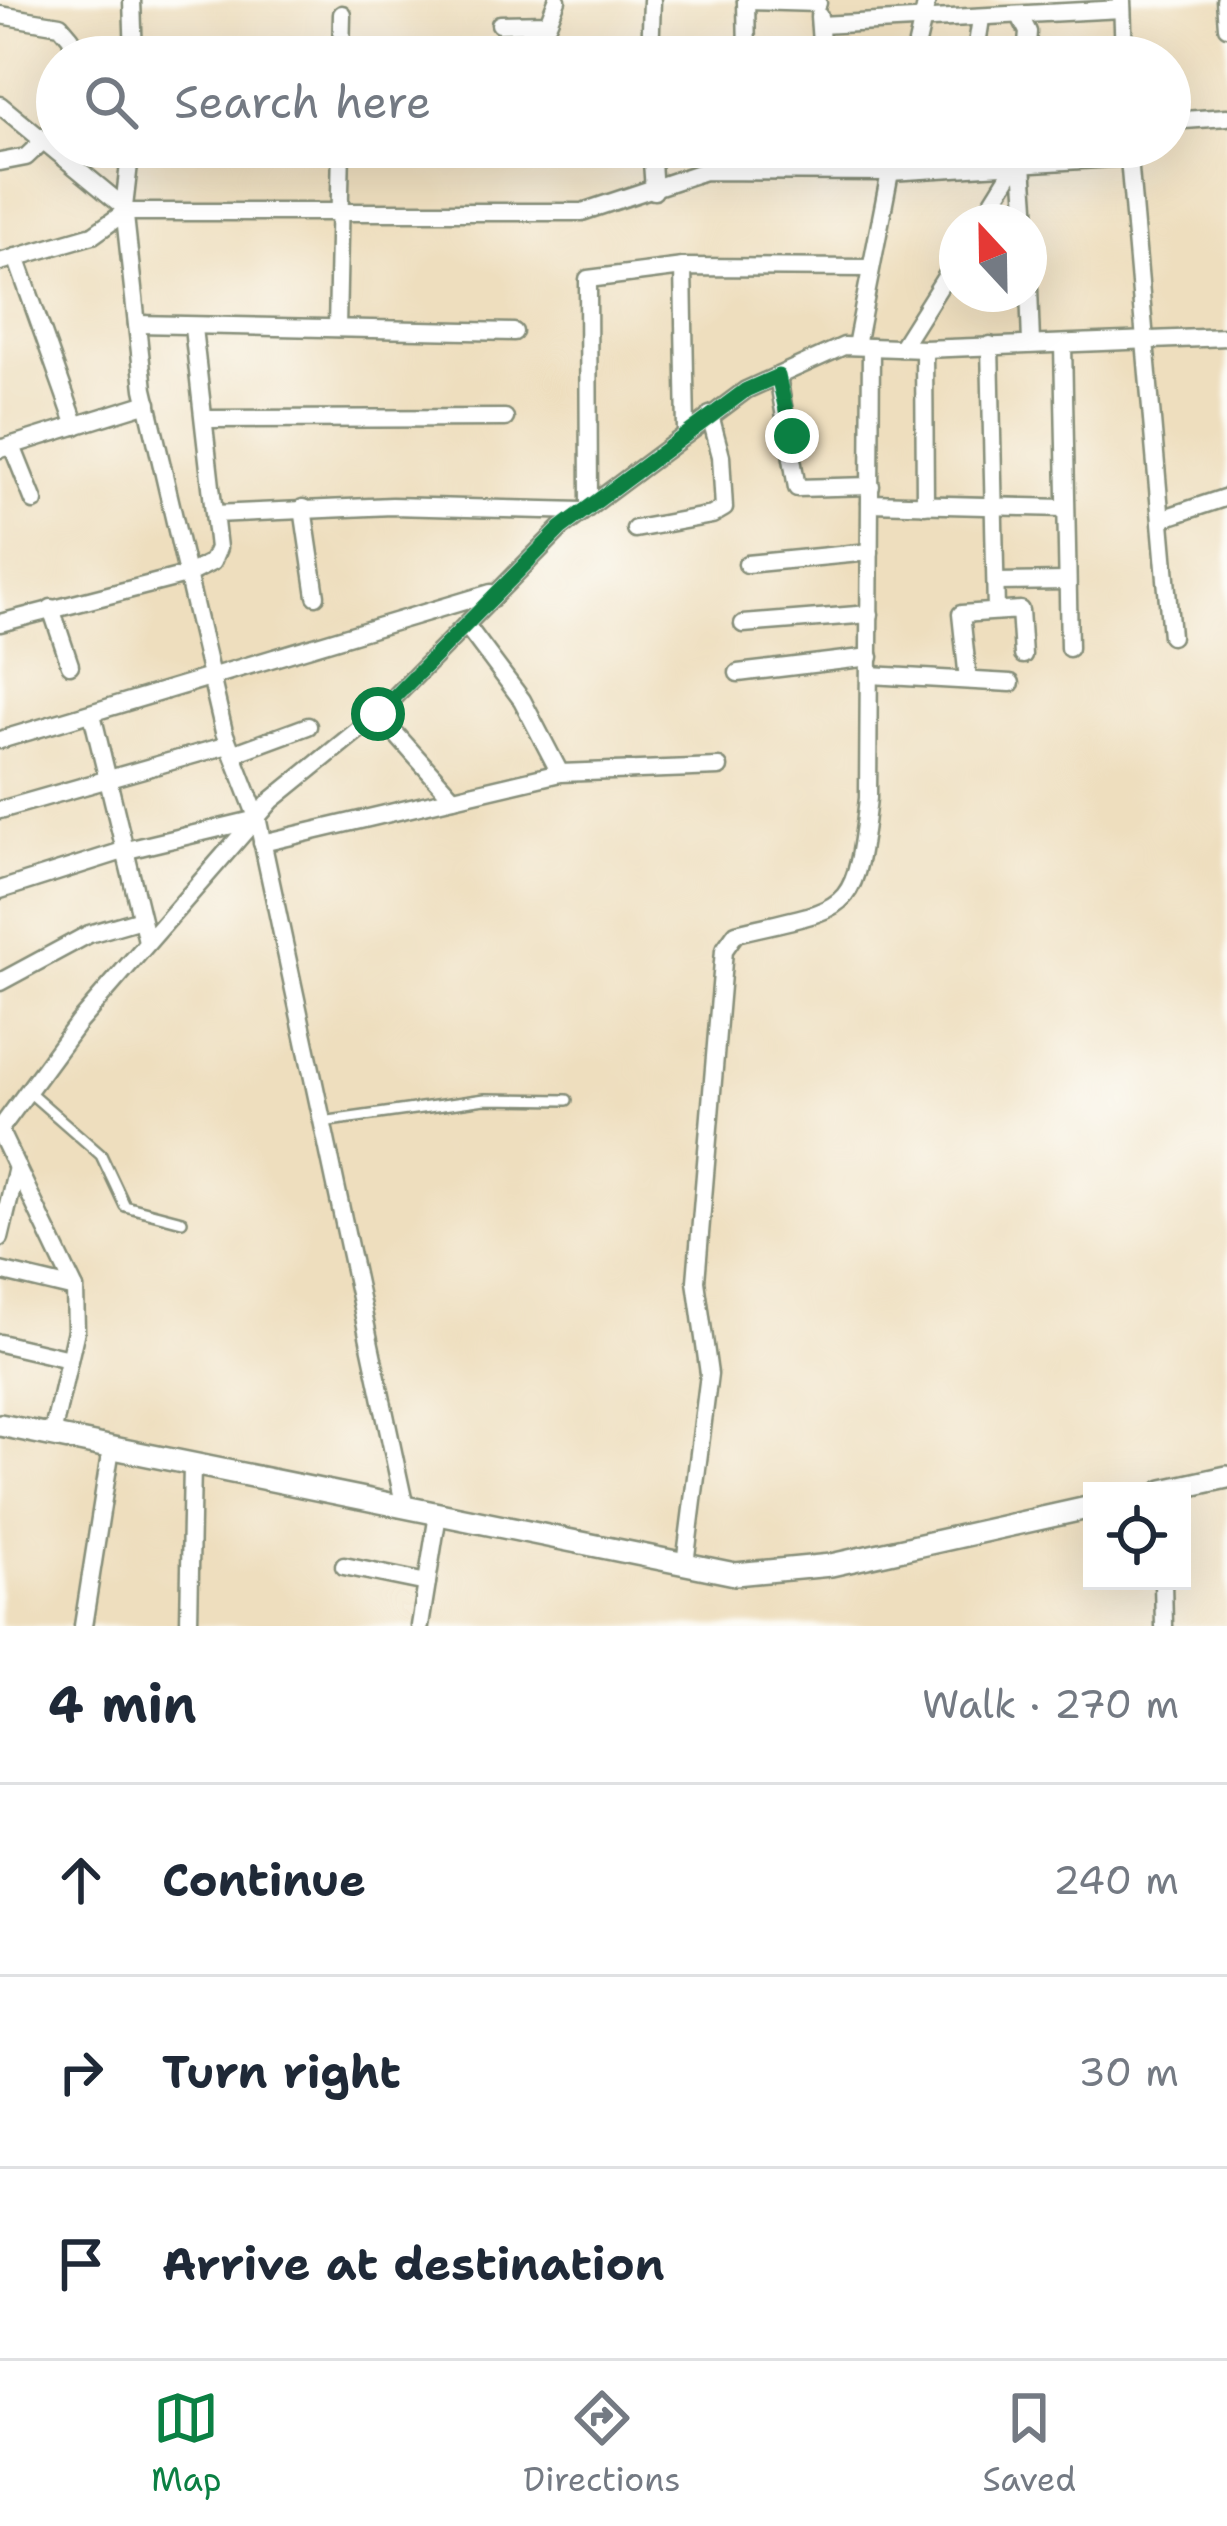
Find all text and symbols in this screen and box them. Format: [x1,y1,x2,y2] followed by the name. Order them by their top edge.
[36,36,1191,168] search box
[78,69,144,135] icon: search
[174,72,431,132] text: Search here
[939,204,1047,312] north arrow
[765,409,819,463] route end
[351,687,405,741] route start
[1083,1482,1191,1590] map controls
[1083,1482,1191,1590] button: locate
[48,1670,197,1738] text: 4 min
[922,1678,1179,1730] text: Walk · 270 m
[48,1847,114,1913] icon: ahead
[162,1850,366,1910] text: Continue
[1053,1854,1179,1906] text: 240 m
[48,2039,114,2105] icon: right
[162,2042,401,2102] text: Turn right
[1078,2046,1179,2098] text: 30 m
[48,2231,114,2297] icon: arrive
[162,2234,665,2294] text: Arrive at destination
[151,2385,222,2502] tab: Map
[523,2385,681,2502] tab: Directions
[982,2385,1076,2502] tab: Saved

